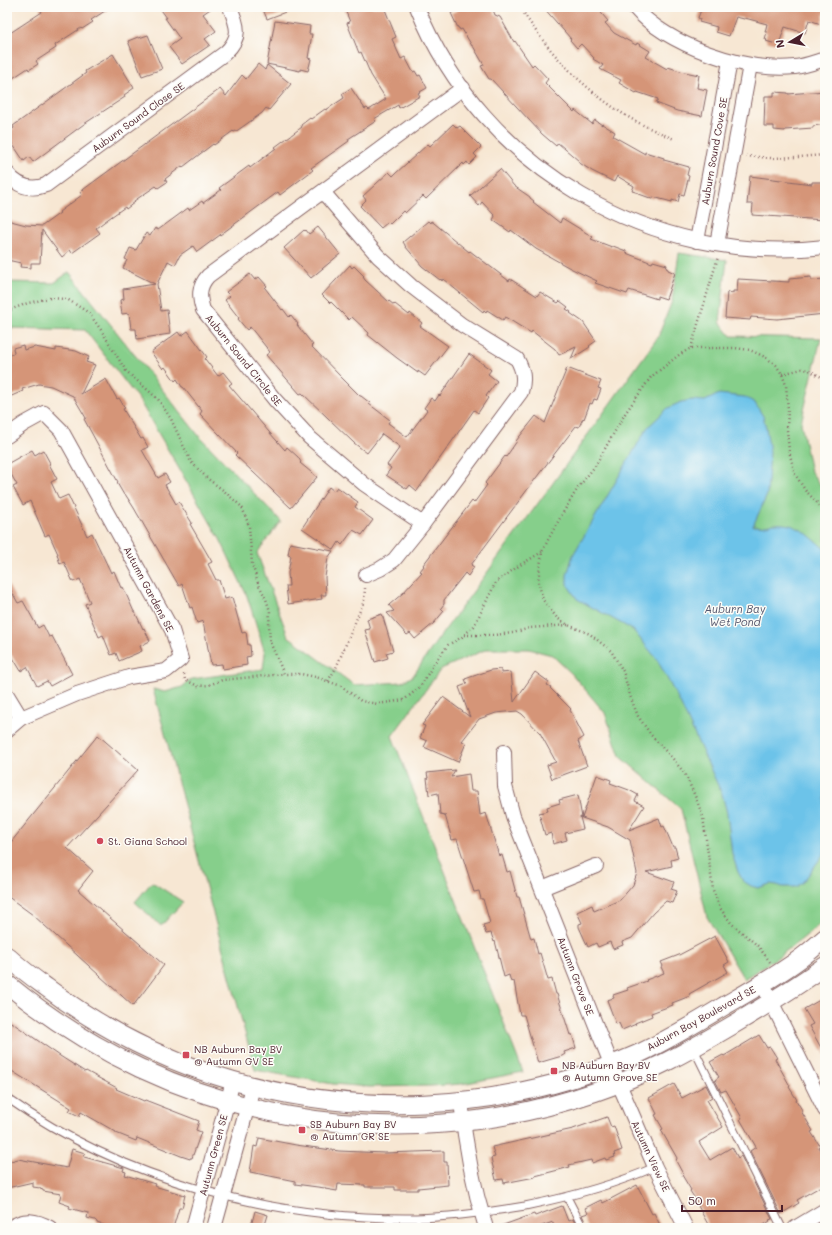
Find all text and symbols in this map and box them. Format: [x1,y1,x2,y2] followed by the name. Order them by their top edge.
[770,22,810,62] north arrow
[772,38,788,49] text: N
[89,78,187,155] street label: Auburn Sound Close SE
[698,96,730,206] street label: Auburn Sound Cove SE
[203,311,286,409] street label: Auburn Sound Circle SE
[120,544,178,635] street label: Autumn Gardens SE
[704,601,766,629] water label: Auburn Bay Wet Pond
[108,834,187,848] place label: St. Giana School
[95,836,105,846] marker: St. Giana School
[555,935,598,1018] street label: Autumn Grove SE
[644,982,758,1054] street label: Auburn Bay Boulevard SE
[194,1042,282,1068] place label: NB Auburn Bay BV @ Autumn GV SE
[181,1050,191,1060] marker: NB Auburn Bay BV @ Autumn GV SE
[562,1058,658,1084] place label: NB Auburn Bay BV @ Autumn Grove SE
[549,1066,559,1076] marker: NB Auburn Bay BV @ Autumn Grove SE
[195,1112,231,1197] street label: Autumn Green SE
[310,1117,397,1143] place label: SB Auburn Bay BV @ Autumn GR SE
[628,1118,674,1194] street label: Autumn View SE
[297,1125,307,1135] marker: SB Auburn Bay BV @ Autumn GR SE
[682,1187,782,1213] scale bar
[688,1192,716,1208] text: 50 m

